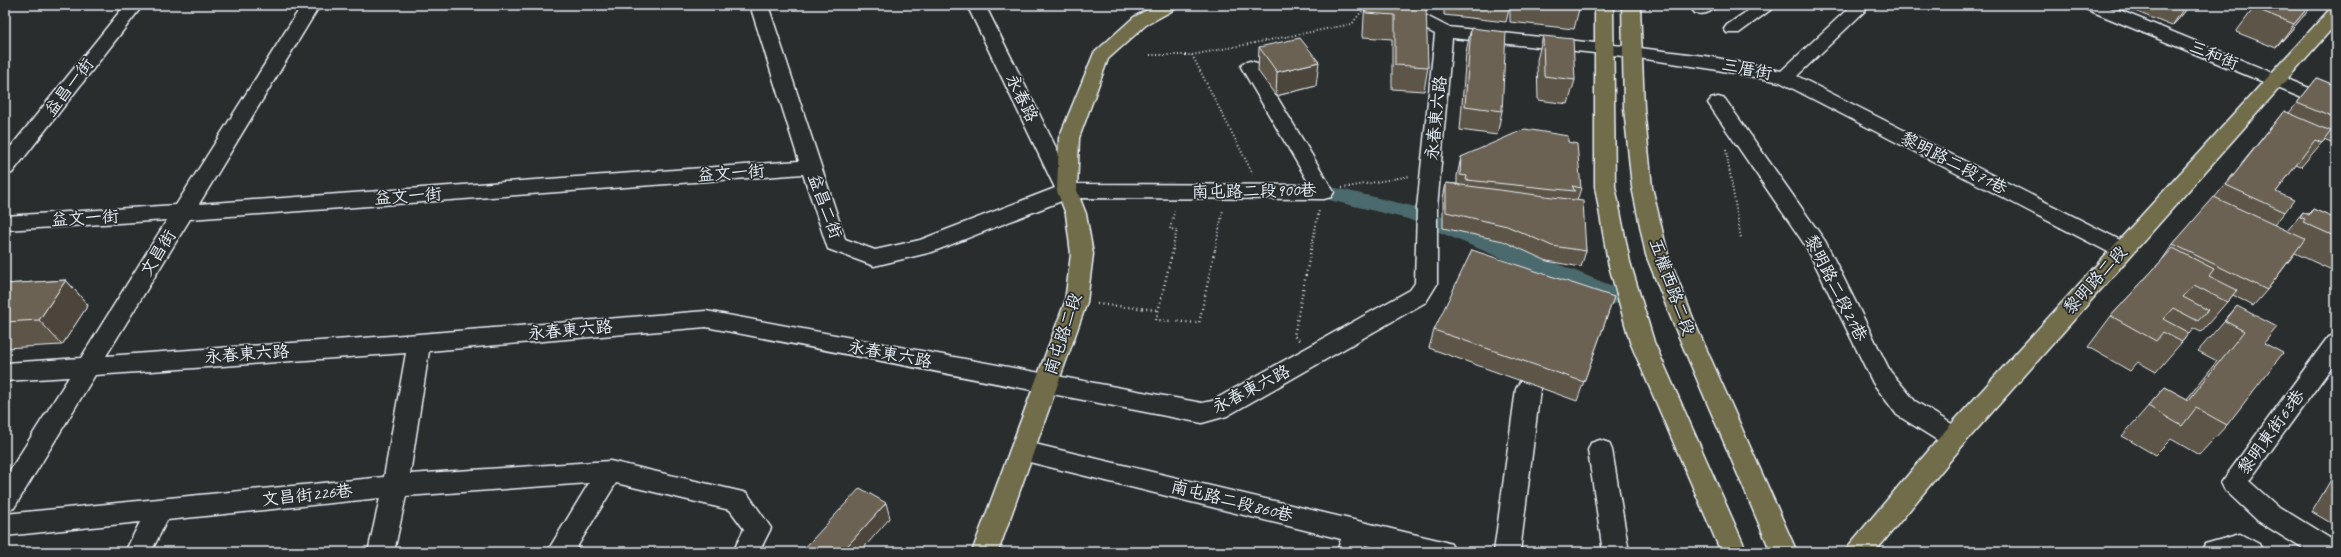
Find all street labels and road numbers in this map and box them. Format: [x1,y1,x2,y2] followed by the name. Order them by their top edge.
[2186,36,2242,74] street label: 三和街
[40,54,98,120] street label: 益昌一街
[1720,54,1774,84] street label: 三厝街
[1001,70,1043,126] street label: 永春路
[1421,75,1451,161] street label: 永春東六路
[1897,127,2012,199] street label: 黎明路二段71巷
[696,160,766,186] street label: 益文一街
[804,170,846,242] street label: 益昌二街
[1191,179,1318,203] street label: 南屯路二段900巷
[373,183,443,209] street label: 益文一街
[50,206,120,230] street label: 益文一街
[136,226,180,280] street label: 文昌街
[1800,231,1872,346] street label: 黎明路二段21巷
[1645,235,1699,339] street label: 五權西路二段
[2059,241,2131,319] street label: 黎明路二段
[1040,290,1086,378] street label: 南屯路二段
[527,316,613,344] street label: 永春東六路
[846,336,934,372] street label: 永春東六路
[204,341,290,367] street label: 永春東六路
[1208,360,1294,418] street label: 永春東六路
[2233,384,2310,479] street label: 黎明東街63巷
[1169,476,1296,527] street label: 南屯路二段860巷
[261,480,354,510] street label: 文昌街226巷

